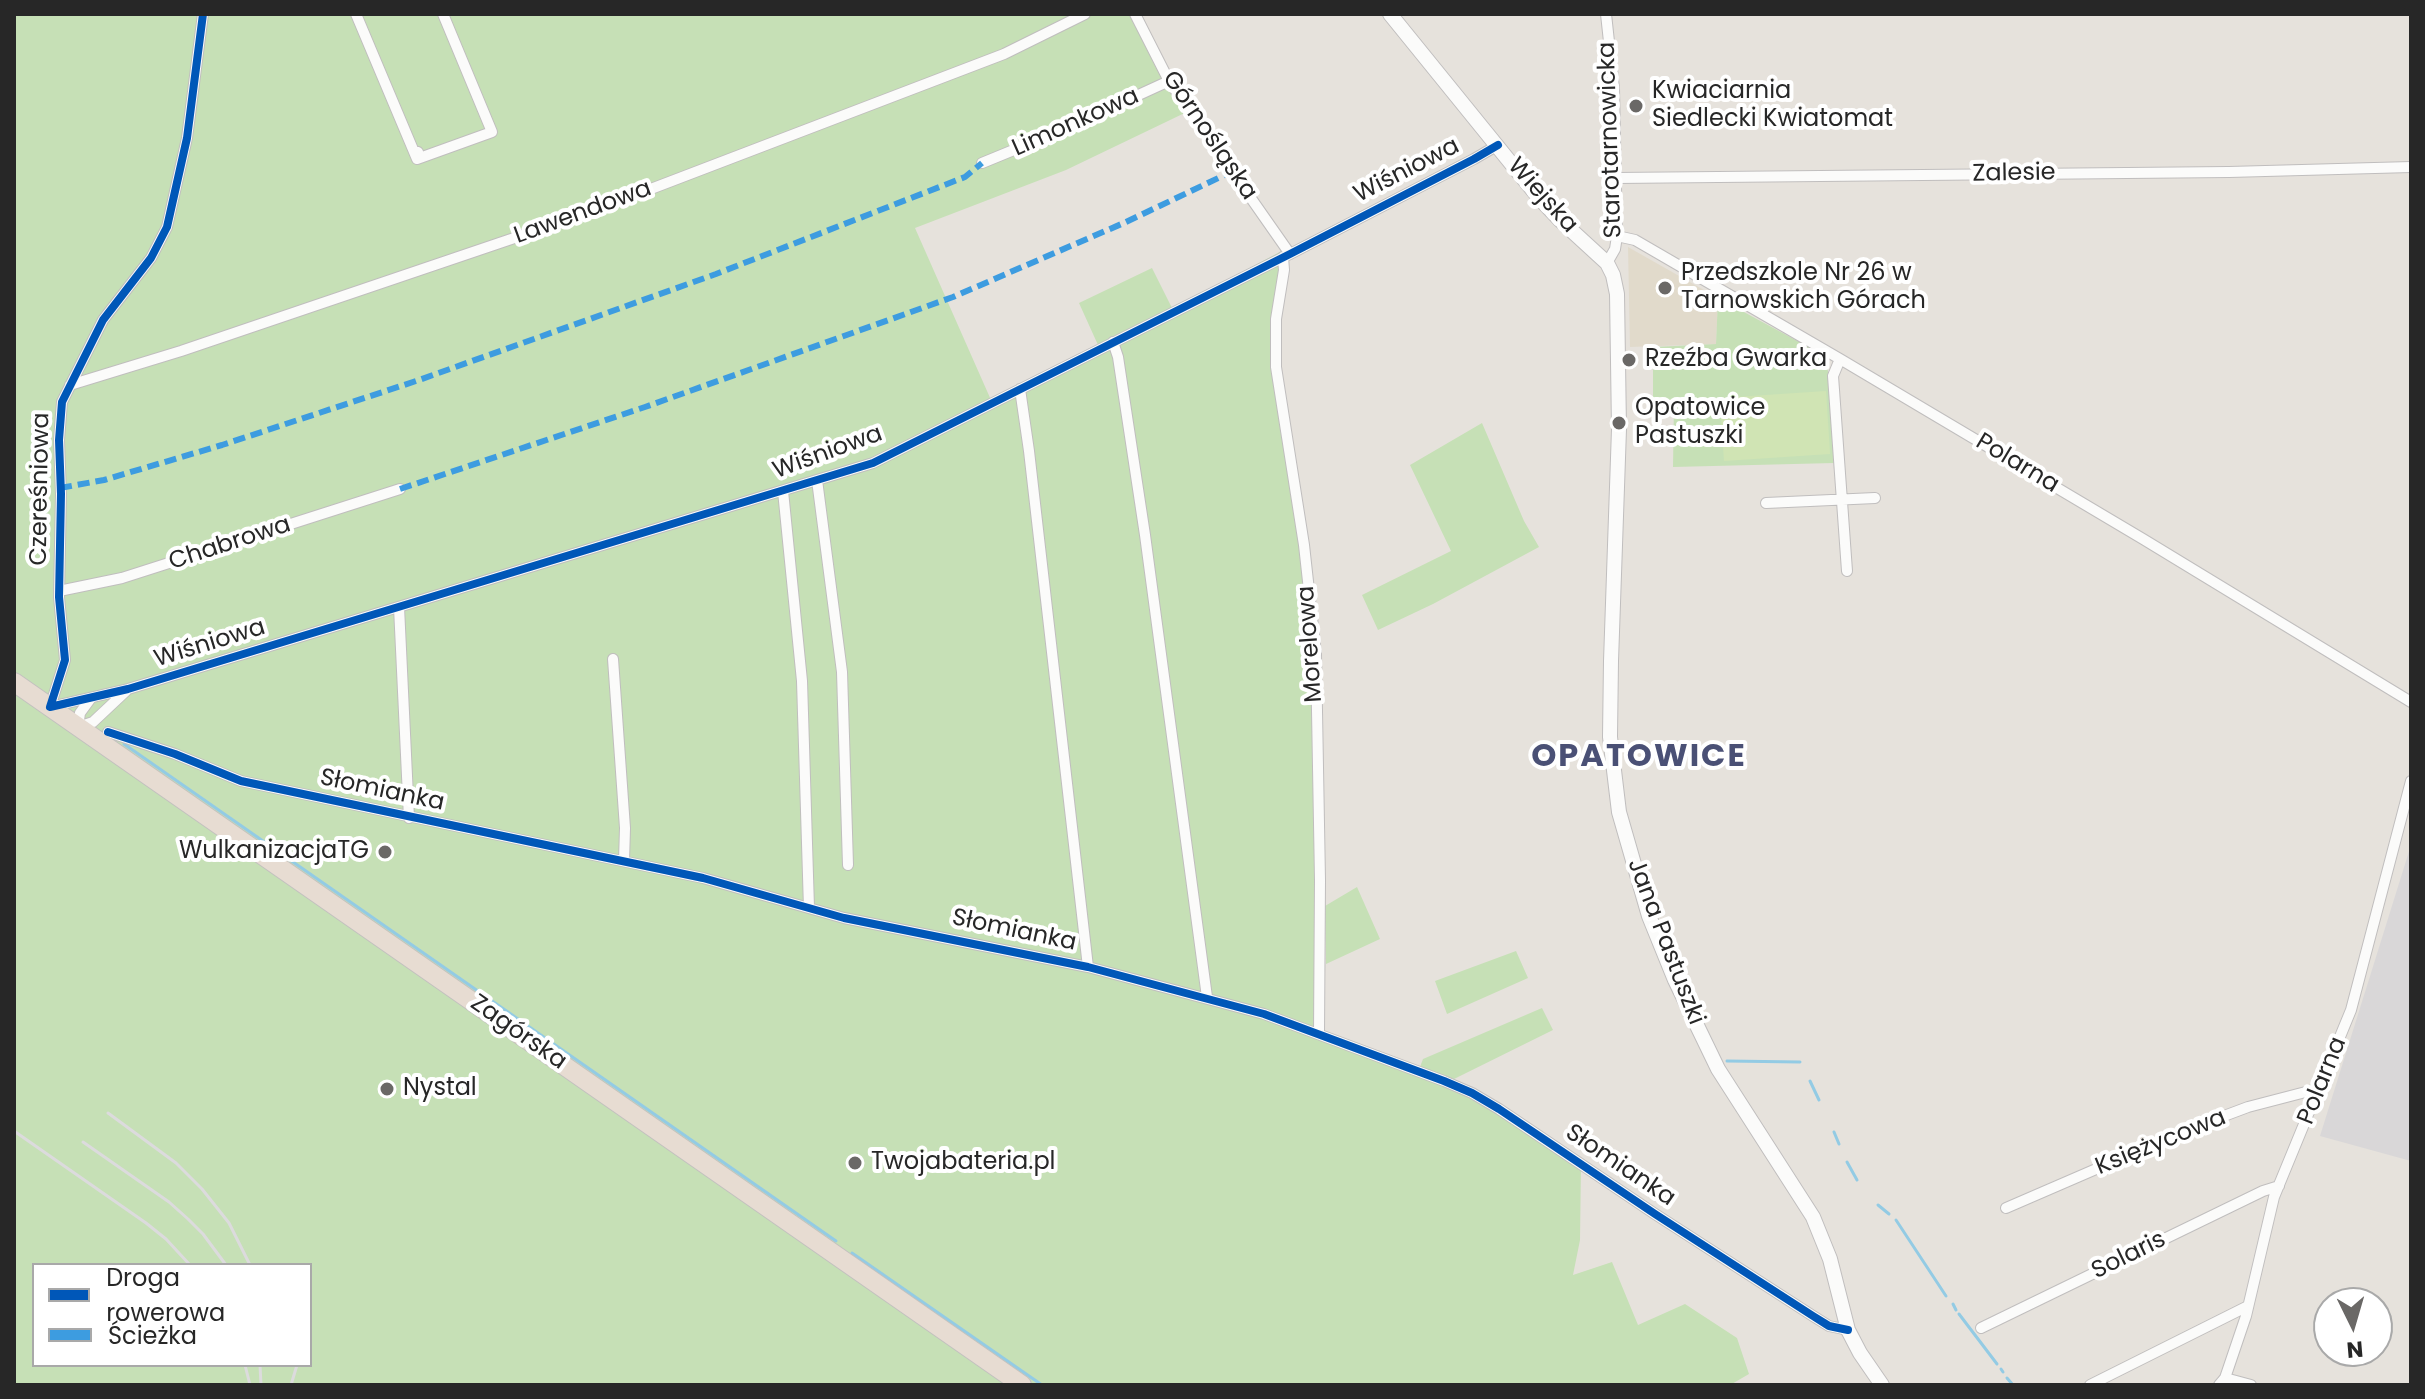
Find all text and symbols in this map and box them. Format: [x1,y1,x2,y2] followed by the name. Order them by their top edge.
[1593,41,1629,239] street label: Starotarnowicka
[1155,66,1263,206] street label: Górnośląska
[1652,78,1893,134] place label: Kwiaciarnia Siedlecki Kwiatomat
[1008,82,1144,164] street label: Limonkowa
[1627,97,1645,115] marker: Kwiaciarnia Siedlecki Kwiatomat
[1350,132,1464,210] street label: Wiśniowa
[1501,152,1583,240] street label: Wiejska
[1972,159,2056,189] street label: Zalesie
[510,175,656,251] street label: Lawendowa
[1681,260,1926,316] place label: Przedszkole Nr 26 w Tarnowskich Górach
[1656,279,1674,297] marker: Przedszkole Nr 26 w Tarnowskich Górach
[1645,346,1827,374] place label: Rzeźba Gwarka
[1620,351,1638,369] marker: Rzeźba Gwarka
[1635,395,1765,451] place label: Opatowice Pastuszki
[25,412,57,566] street label: Czereśniowa
[1610,414,1628,432] marker: Opatowice Pastuszki
[769,420,887,486] street label: Wiśniowa
[1970,428,2064,500] street label: Polarna
[165,511,295,577] street label: Chabrowa
[1293,585,1329,703] street label: Morelowa
[151,614,269,674] street label: Wiśniowa
[1531,739,1747,777] district label: OPATOWICE
[317,764,447,818] street label: Słomianka
[179,838,369,866] place label: WulkanizacjaTG
[376,843,394,861] marker: WulkanizacjaTG
[1620,855,1710,1029] street label: Jana Pastuszki
[949,904,1079,958] street label: Słomianka
[464,989,572,1077] street label: Zagórska
[2292,1033,2354,1129] street label: Polarna
[403,1075,477,1103] place label: Nystal
[378,1080,396,1098] marker: Nystal
[2092,1104,2230,1182] street label: Księżycowa
[1560,1119,1680,1213] street label: Słomianka
[871,1149,1056,1177] place label: Twojabateria.pl
[846,1154,864,1172] marker: Twojabateria.pl
[2087,1226,2171,1286] street label: Solaris
[106,1261,225,1329] text: Droga rowerowa
[32,1263,312,1367] legend
[2313,1287,2393,1367] north arrow
[108,1319,197,1352] text: Ścieżka
[2345,1333,2365,1366] text: N

